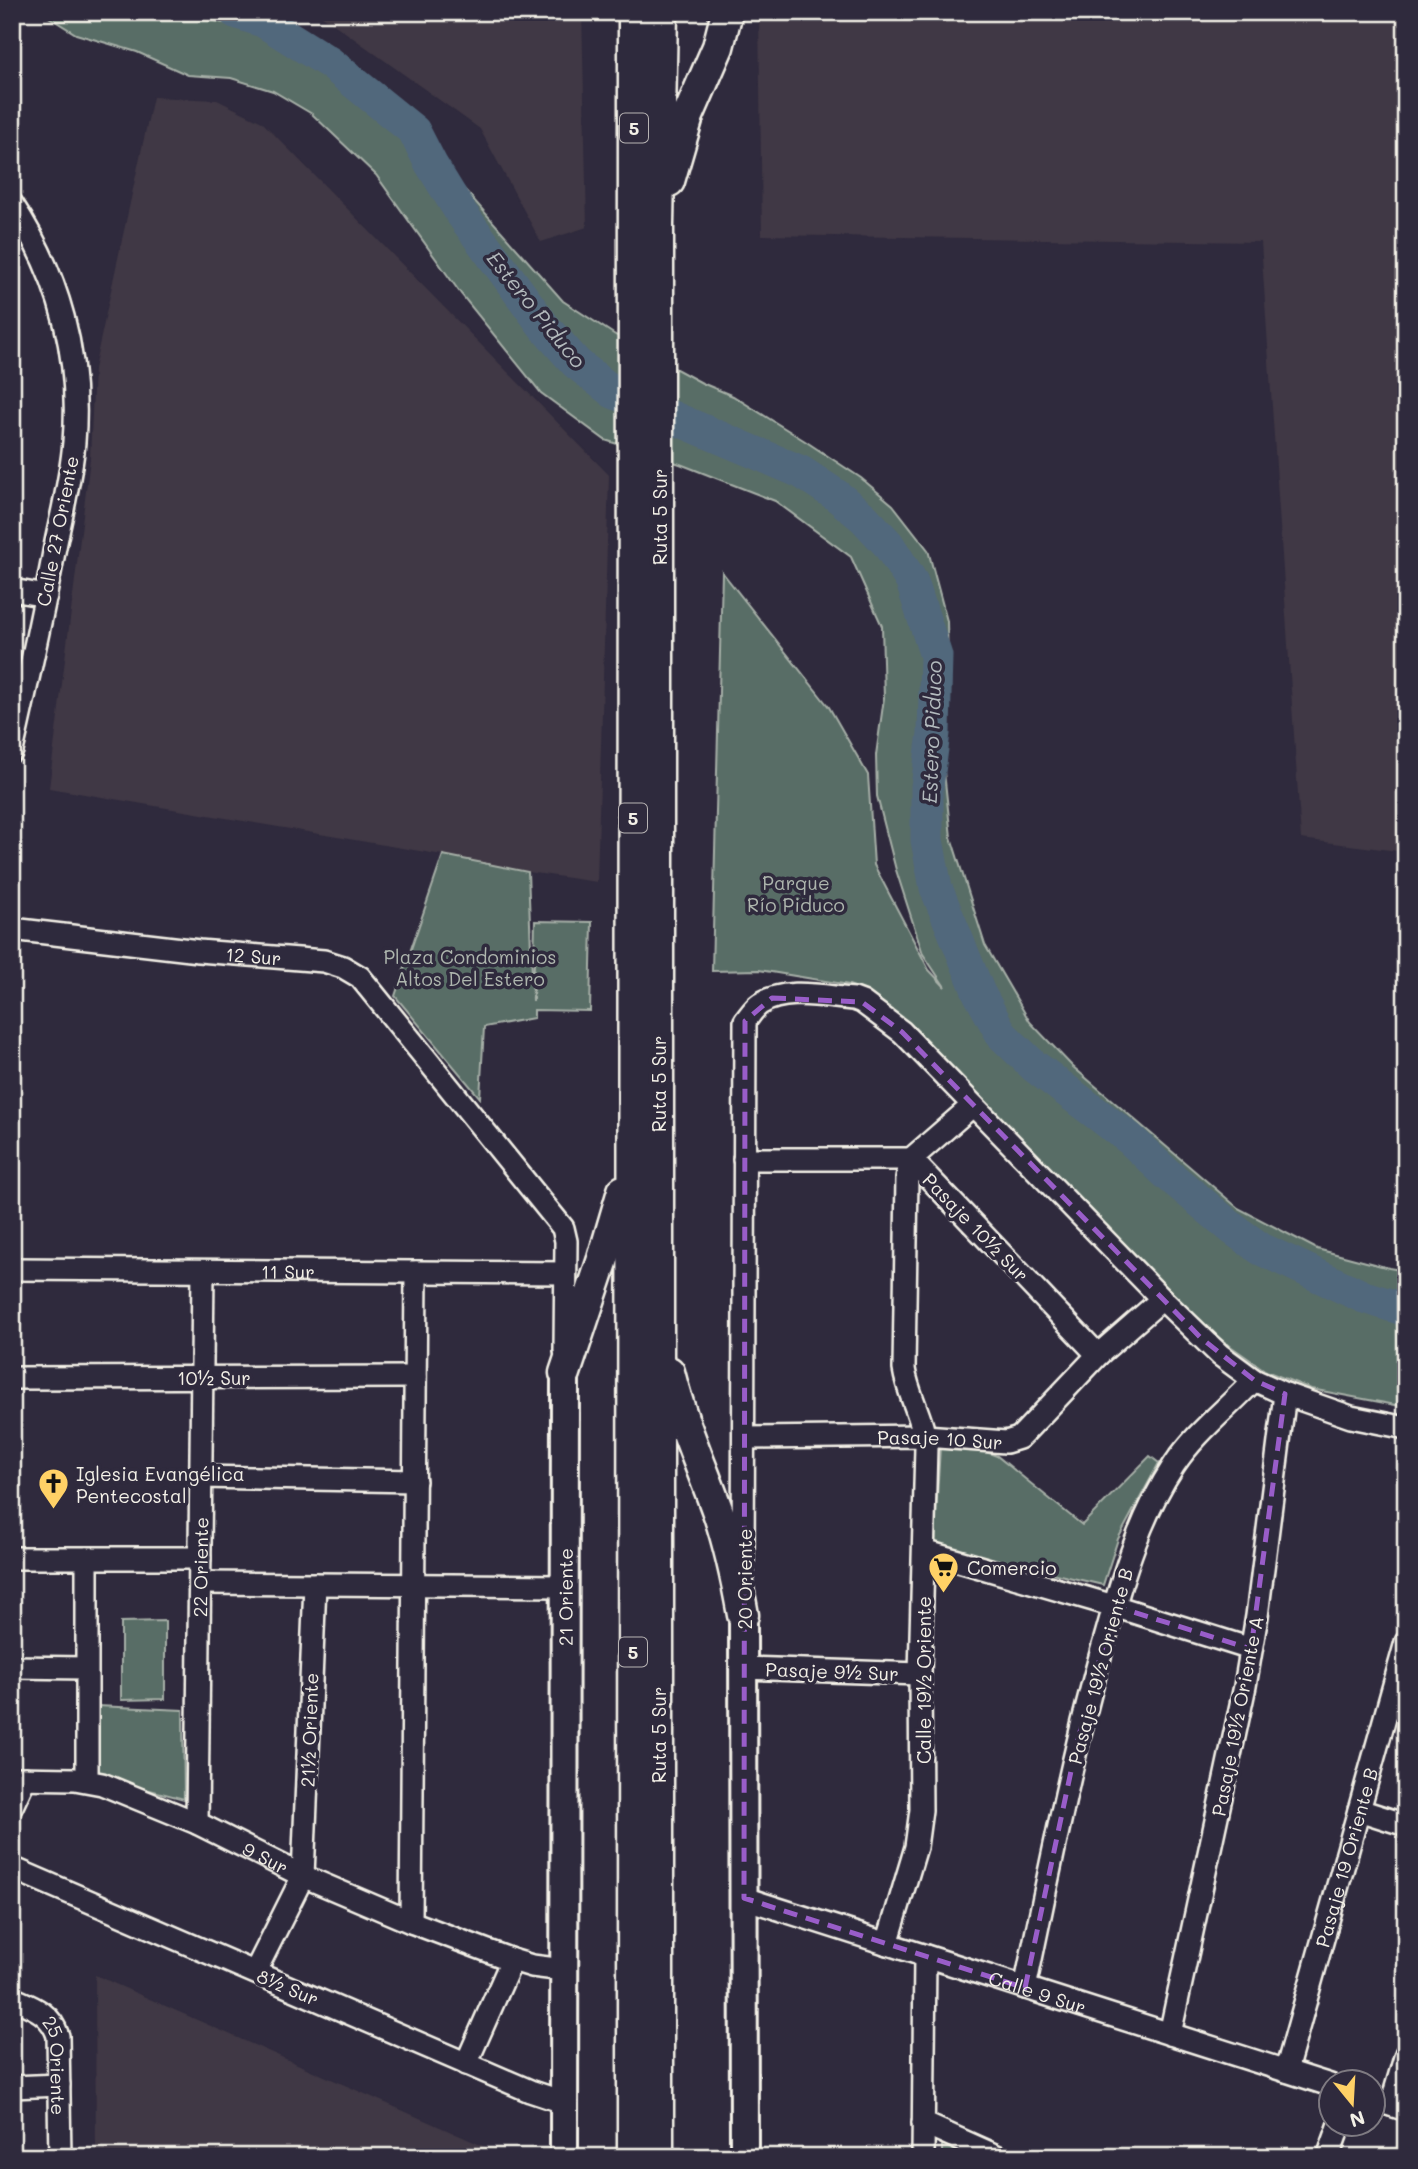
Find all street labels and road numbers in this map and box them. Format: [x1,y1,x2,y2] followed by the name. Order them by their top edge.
[620,113,648,142] road number: 5
[30,454,84,608] street label: Calle 27 Oriente
[647,469,672,565] street label: Ruta 5 Sur
[619,804,647,832] road number: 5
[225,941,282,970] street label: 12 Sur
[646,1036,671,1132] street label: Ruta 5 Sur
[918,1167,1034,1287] street label: Pasaje 10½ Sur
[261,1258,315,1284] street label: 11 Sur
[177,1365,251,1390] street label: 10½ Sur
[877,1423,1004,1454] street label: Pasaje 10 Sur
[187,1517,213,1617] street label: 22 Oriente
[732,1528,757,1630] street label: 20 Oriente
[552,1548,577,1646] street label: 21 Oriente
[1062,1565,1138,1767] street label: Pasaje 19½ Oriente B
[911,1596,936,1764] street label: Calle 19½ Oriente
[1205,1614,1269,1818] street label: Pasaje 19½ Oriente A
[619,1638,647,1666] road number: 5
[765,1656,899,1686] street label: Pasaje 9½ Sur
[295,1672,323,1788] street label: 21½ Oriente
[646,1687,671,1783] street label: Ruta 5 Sur
[1309,1765,1383,1950] street label: Pasaje 19 Oriente B
[239,1835,293,1879] street label: 9 Sur
[253,1963,323,2011] street label: 8½ Sur
[986,1964,1089,2019] street label: Calle 9 Sur
[38,2010,72,2115] street label: 25 Oriente

